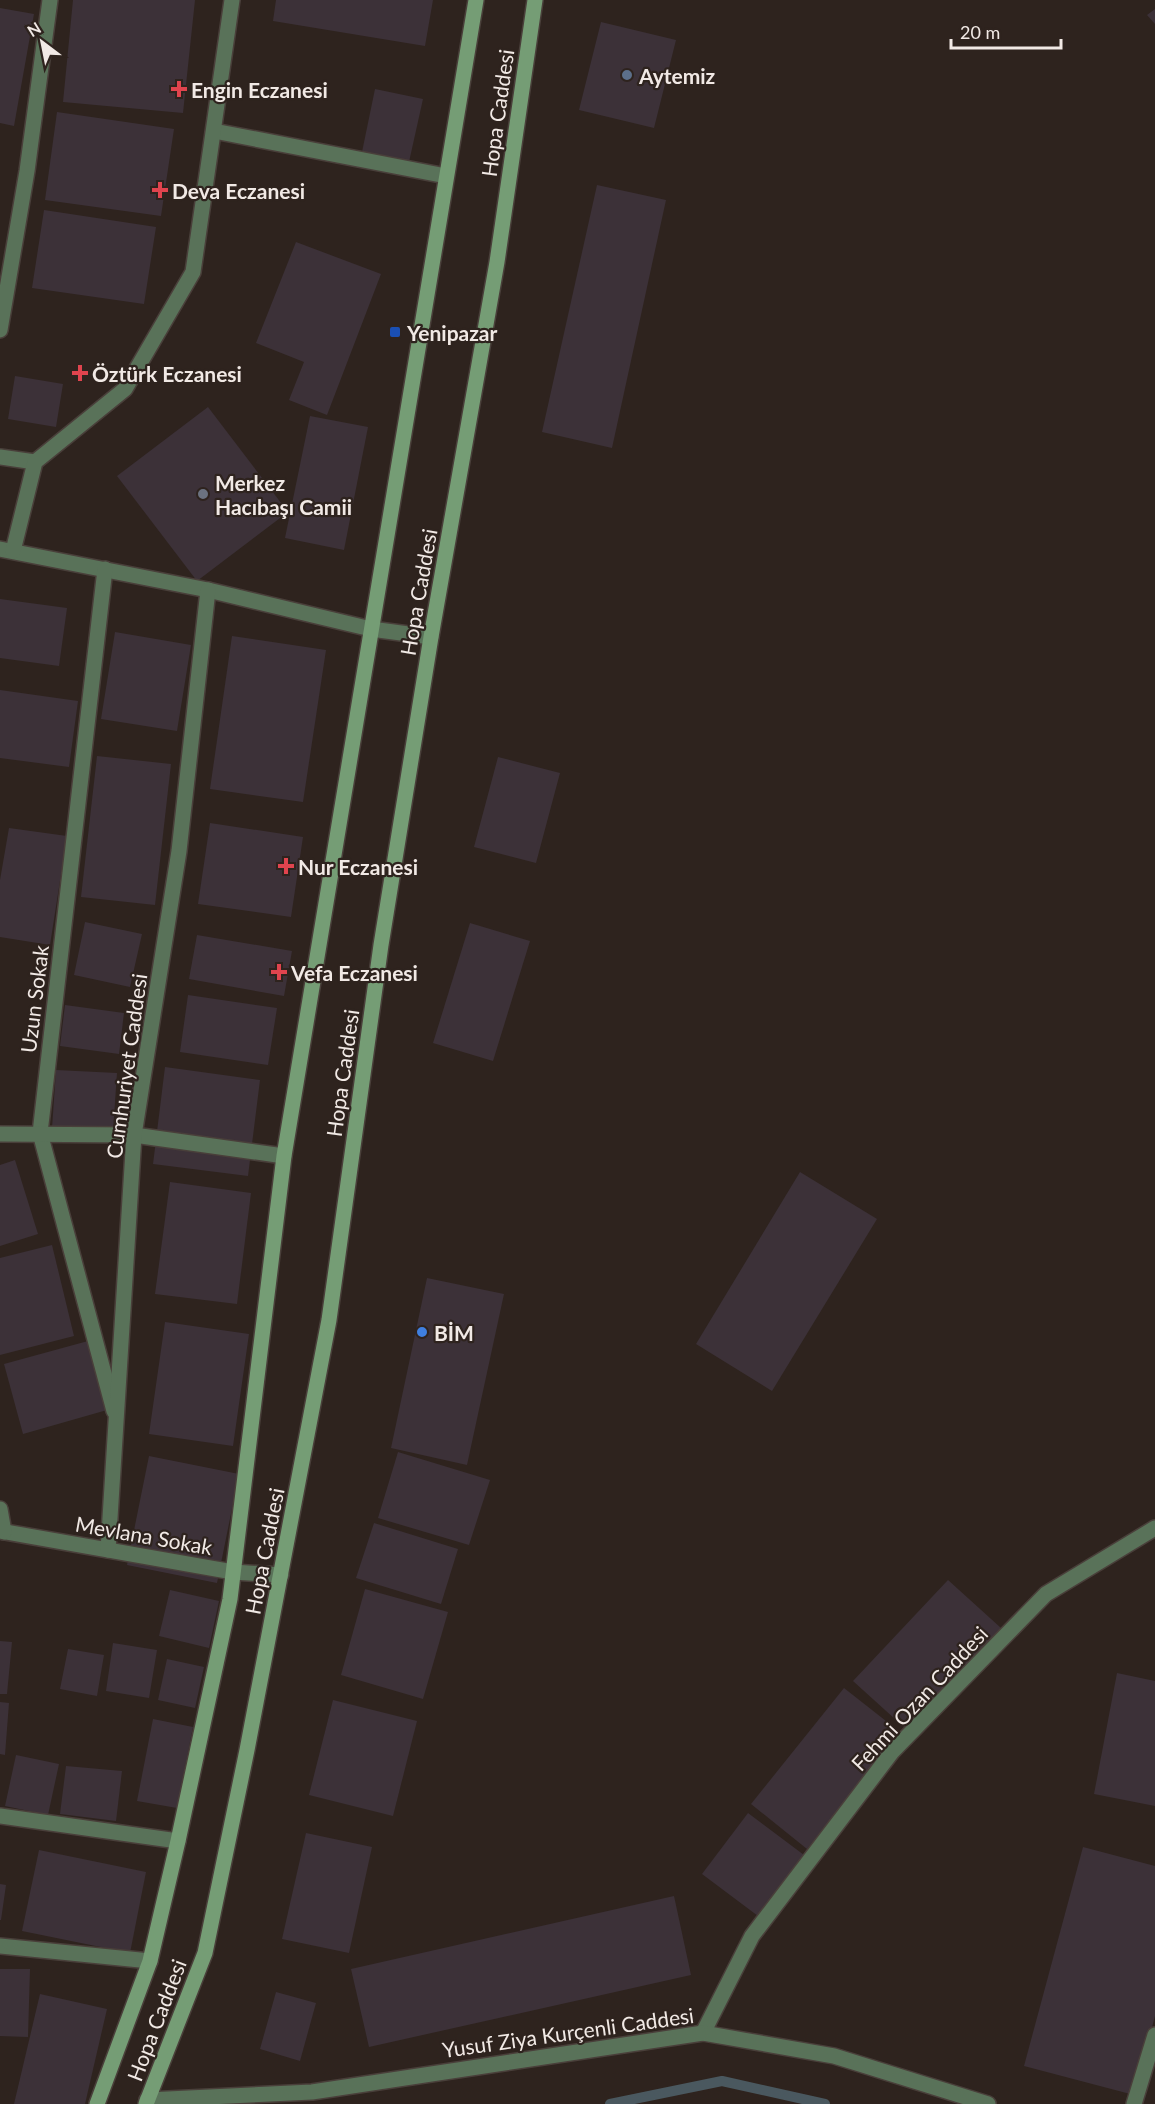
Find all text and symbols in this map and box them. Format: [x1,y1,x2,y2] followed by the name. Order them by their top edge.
[12,12,72,72] north arrow
[951,12,1060,50] scale bar
[24,18,44,40] text: N
[960,21,1000,43] text: 20 m
[476,48,518,178] street label: Hopa Caddesi
[638,63,716,88] place label: Aytemiz
[620,68,634,82] marker: Aytemiz
[191,77,328,102] place label: Engin Eczanesi
[172,82,186,96] marker: Engin Eczanesi
[172,178,305,203] place label: Deva Eczanesi
[153,183,167,197] marker: Deva Eczanesi
[406,320,498,345] place label: Yenipazar
[388,325,402,339] marker: Yenipazar
[92,361,242,386] place label: Öztürk Eczanesi
[73,366,87,380] marker: Öztürk Eczanesi
[215,470,352,519] place label: Merkez Hacıbaşı Camii
[196,487,210,501] marker: Merkez Hacıbaşı Camii
[395,527,441,657] street label: Hopa Caddesi
[298,854,418,879] place label: Nur Eczanesi
[279,859,293,873] marker: Nur Eczanesi
[15,943,53,1054] street label: Uzun Sokak
[290,960,418,985] place label: Vefa Eczanesi
[272,965,286,979] marker: Vefa Eczanesi
[101,972,151,1160] street label: Cumhuriyet Caddesi
[321,1008,363,1138] street label: Hopa Caddesi
[434,1320,474,1345] place label: BİM
[415,1325,429,1339] marker: BİM
[239,1486,289,1616] street label: Hopa Caddesi
[73,1511,215,1559] street label: Mevlana Sokak
[846,1621,992,1775] street label: Fehmi Ozan Caddesi
[121,1956,191,2084] street label: Hopa Caddesi
[441,2002,695,2062] street label: Yusuf Ziya Kurçenli Caddesi

